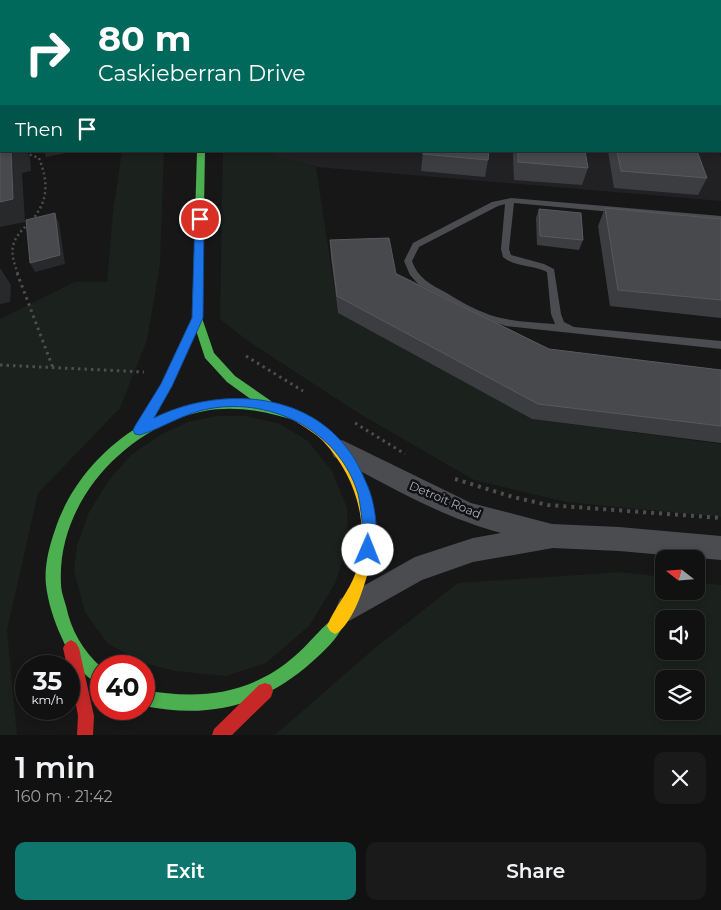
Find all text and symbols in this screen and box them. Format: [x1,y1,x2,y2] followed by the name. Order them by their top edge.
[98,17,192,60] text: 80 m
[15,20,80,85] icon: right
[98,60,306,87] text: Caskieberran Drive
[73,115,101,143] icon: arrive
[15,118,63,141] text: Then
[179,198,221,240] pin
[186,205,214,233] icon: arrive
[407,478,483,521] street label: Detroit Road
[341,523,393,575] position arrow
[655,550,705,600] north arrow
[655,550,705,720] map controls
[655,610,705,660] button: sound
[90,655,155,720] speed limit sign: 40
[33,666,62,696] text: 35
[655,670,705,720] button: layers
[31,692,64,707] text: km/h
[15,749,96,786] text: 1 min
[654,752,706,804] button: close
[15,787,113,806] text: 160 m · 21:42
[15,842,356,900] button: Exit
[366,842,706,900] button: Share

